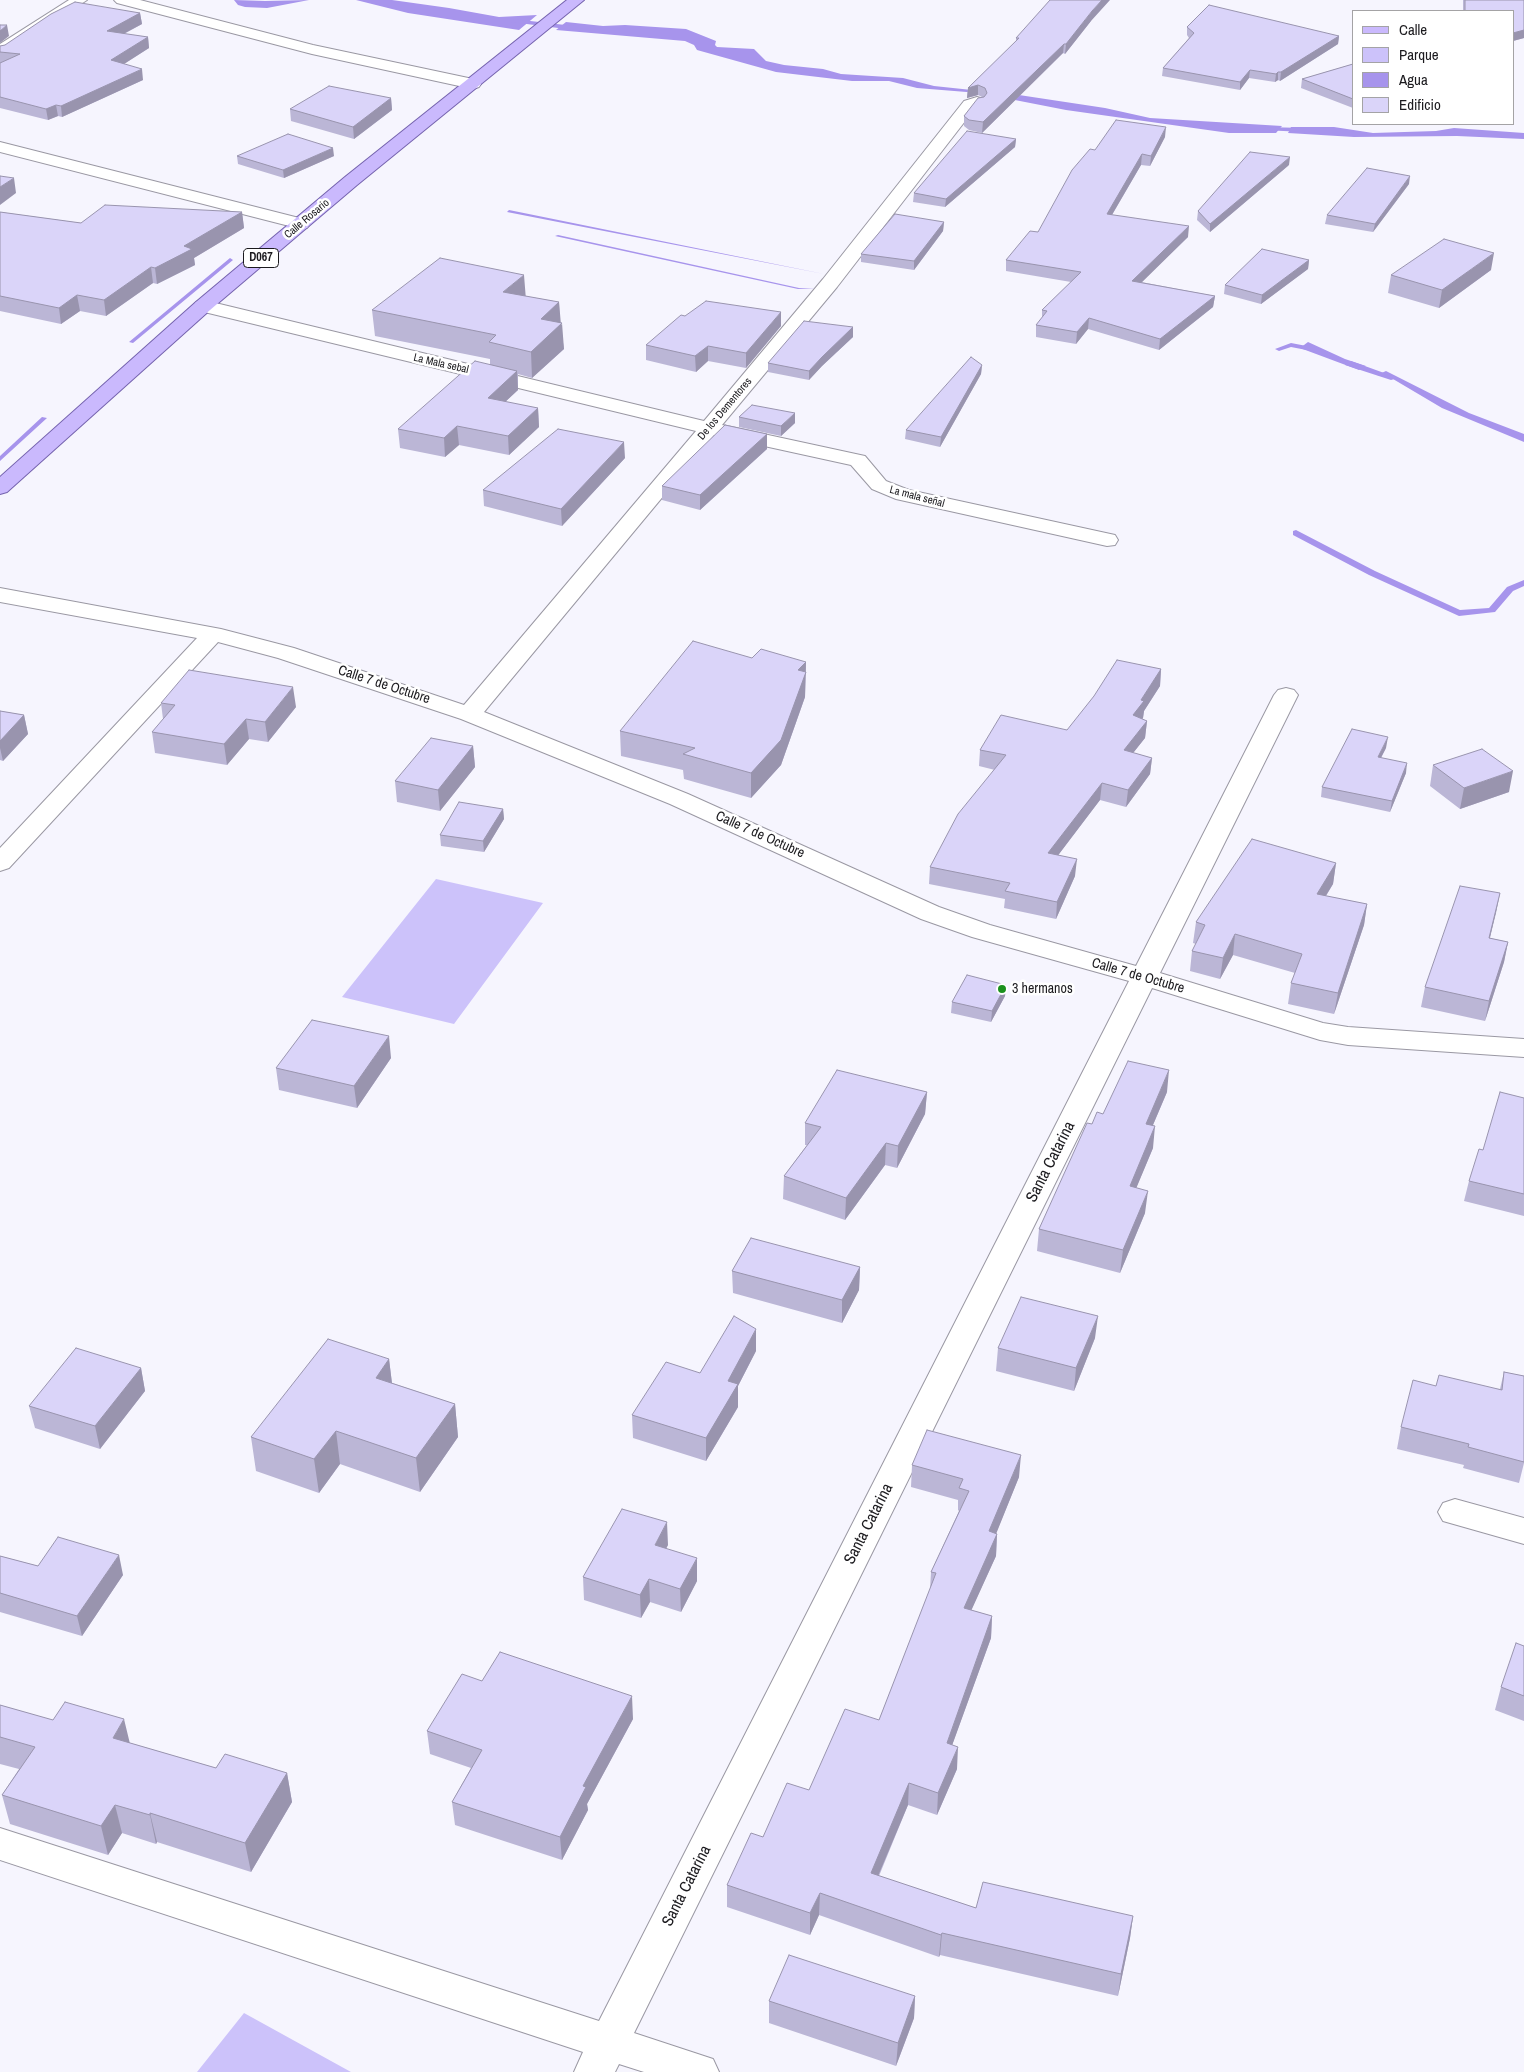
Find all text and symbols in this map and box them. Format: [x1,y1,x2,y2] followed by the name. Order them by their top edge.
[1352,10,1514,125] legend
[1399,19,1427,40] text: Calle
[1399,44,1439,65] text: Parque
[1399,69,1428,90] text: Agua
[1399,94,1441,115] text: Edificio
[282,196,332,242] street label: Calle Rosario
[244,248,278,268] road number: D067
[412,351,470,377] street label: La Mala sebal
[695,375,755,443] street label: De los Dementores
[888,483,946,511] street label: La mala señal
[336,662,432,708] street label: Calle 7 de Octubre
[713,808,807,862] street label: Calle 7 de Octubre
[1090,955,1186,997] street label: Calle 7 de Octubre
[1012,981,1073,997] place label: 3 hermanos
[996,983,1008,995] marker: 3 hermanos
[1022,1118,1080,1206] street label: Santa Catarina
[840,1480,898,1568] street label: Santa Catarina
[658,1842,716,1930] street label: Santa Catarina

